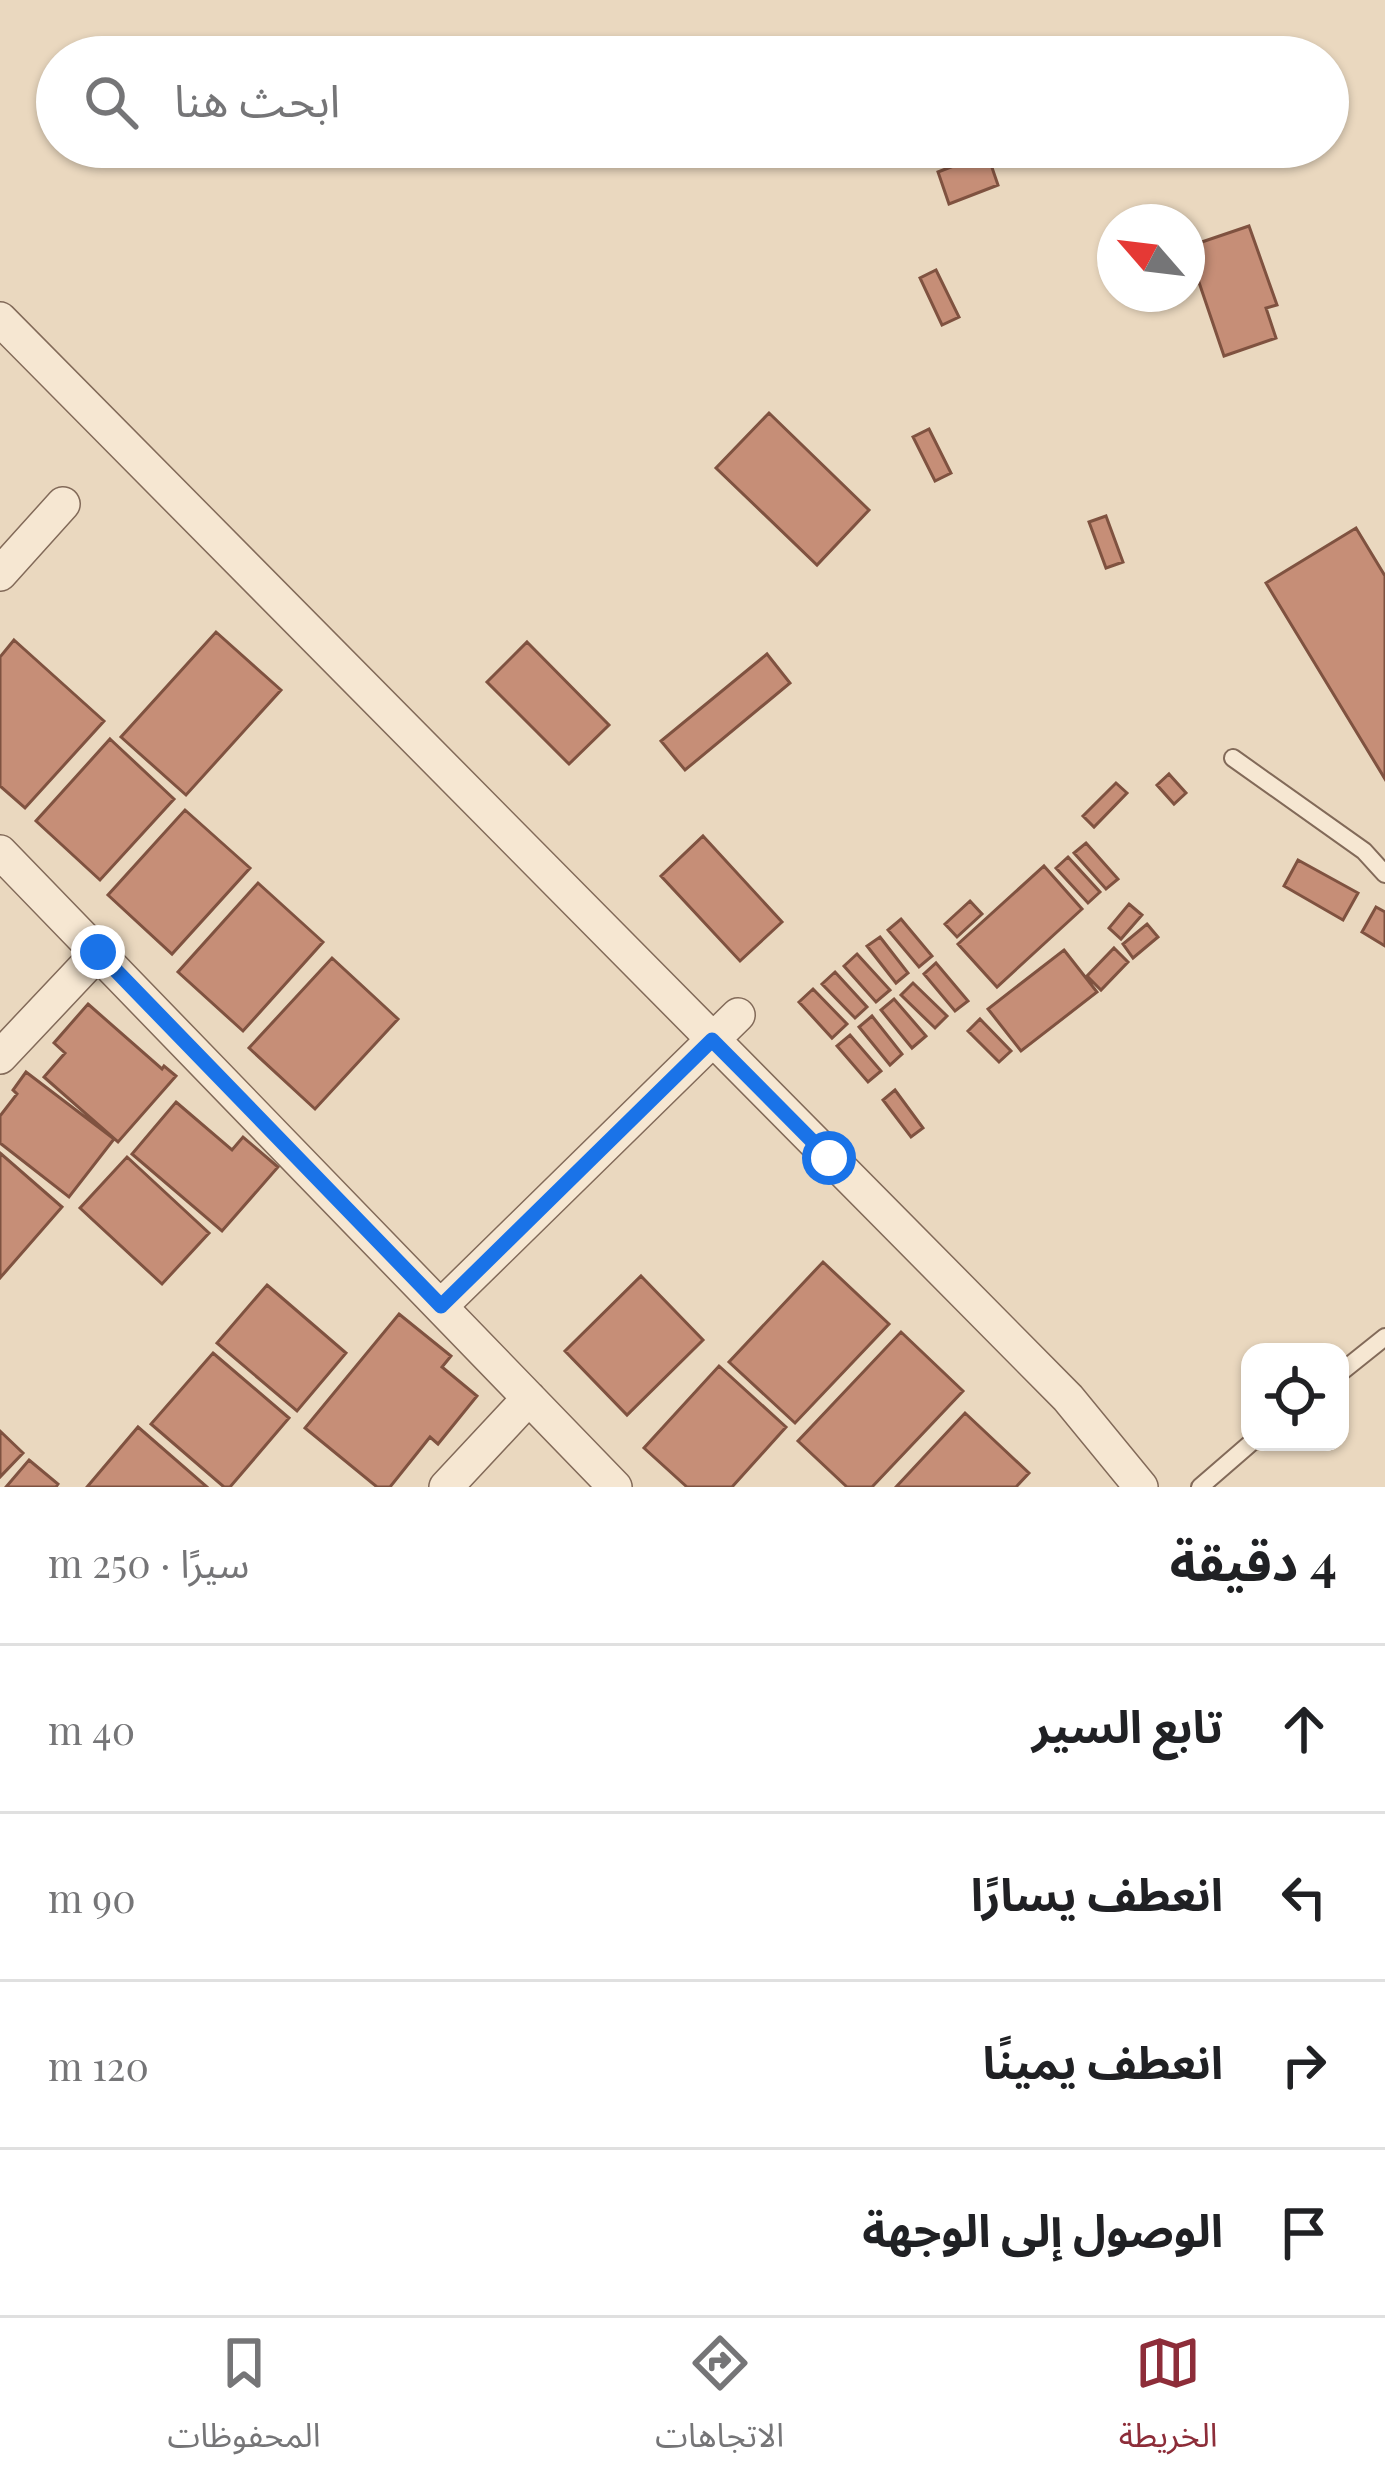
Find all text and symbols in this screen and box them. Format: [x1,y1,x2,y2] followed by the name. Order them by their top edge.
[36,36,1349,168] search box
[174,68,340,128] text: ابحث هنا
[78,69,144,135] icon: search
[1097,204,1205,312] north arrow
[71,925,125,979] route end
[802,1131,856,1185] route start
[1241,1343,1349,1451] map controls
[1241,1343,1349,1451] button: locate
[1170,1526,1337,1594] text: 4 دقيقة
[48,1536,249,1588] text: سيرًا · 250 m
[1032,1694,1223,1754] text: تابع السير
[1271,1696,1337,1762] icon: ahead
[48,1703,135,1755] text: 40 m
[971,1862,1223,1922] text: انعطف يسارًا
[1271,1864,1337,1930] icon: left
[48,1871,136,1923] text: 90 m
[982,2030,1223,2090] text: انعطف يمينًا
[1271,2032,1337,2098] icon: right
[48,2039,149,2091] text: 120 m
[862,2198,1223,2258] text: الوصول إلى الوجهة
[1271,2200,1337,2266] icon: arrive
[167,2330,321,2471] tab: المحفوظات
[655,2330,784,2471] tab: الاتجاهات
[1119,2330,1218,2471] tab: الخريطة

